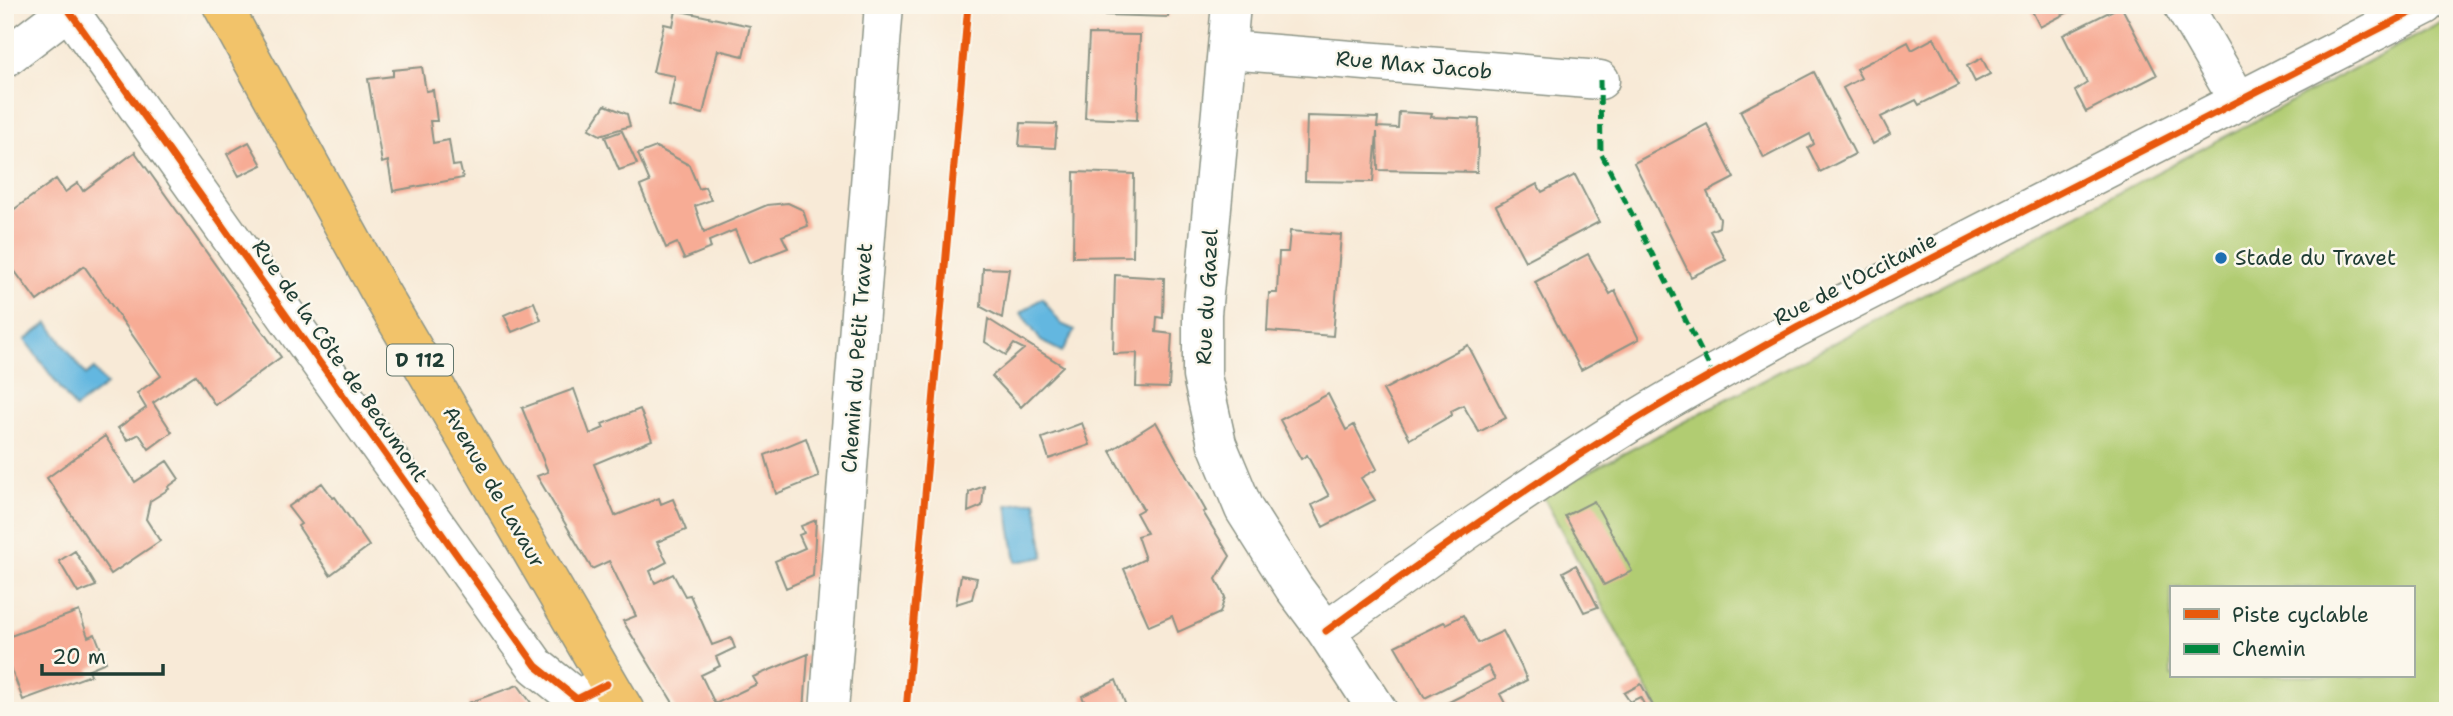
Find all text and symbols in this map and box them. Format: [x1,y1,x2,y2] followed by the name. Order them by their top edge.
[1335,44,1493,86] street label: Rue Max Jacob
[1769,226,1941,332] street label: Rue de l'Occitanie
[1189,228,1225,366] street label: Rue du Gazel
[245,234,435,488] street label: Rue de la Côte de Beaumont
[835,242,879,474] street label: Chemin du Petit Travet
[2235,244,2396,272] place label: Stade du Travet
[2213,250,2229,266] marker: Stade du Travet
[387,344,453,376] road number: D 112
[436,401,552,573] street label: Avenue de Lavaur
[2170,586,2414,678] legend
[2232,601,2369,629] text: Piste cyclable
[42,632,163,676] scale bar
[2232,635,2306,663] text: Chemin
[52,643,106,671] text: 20 m

